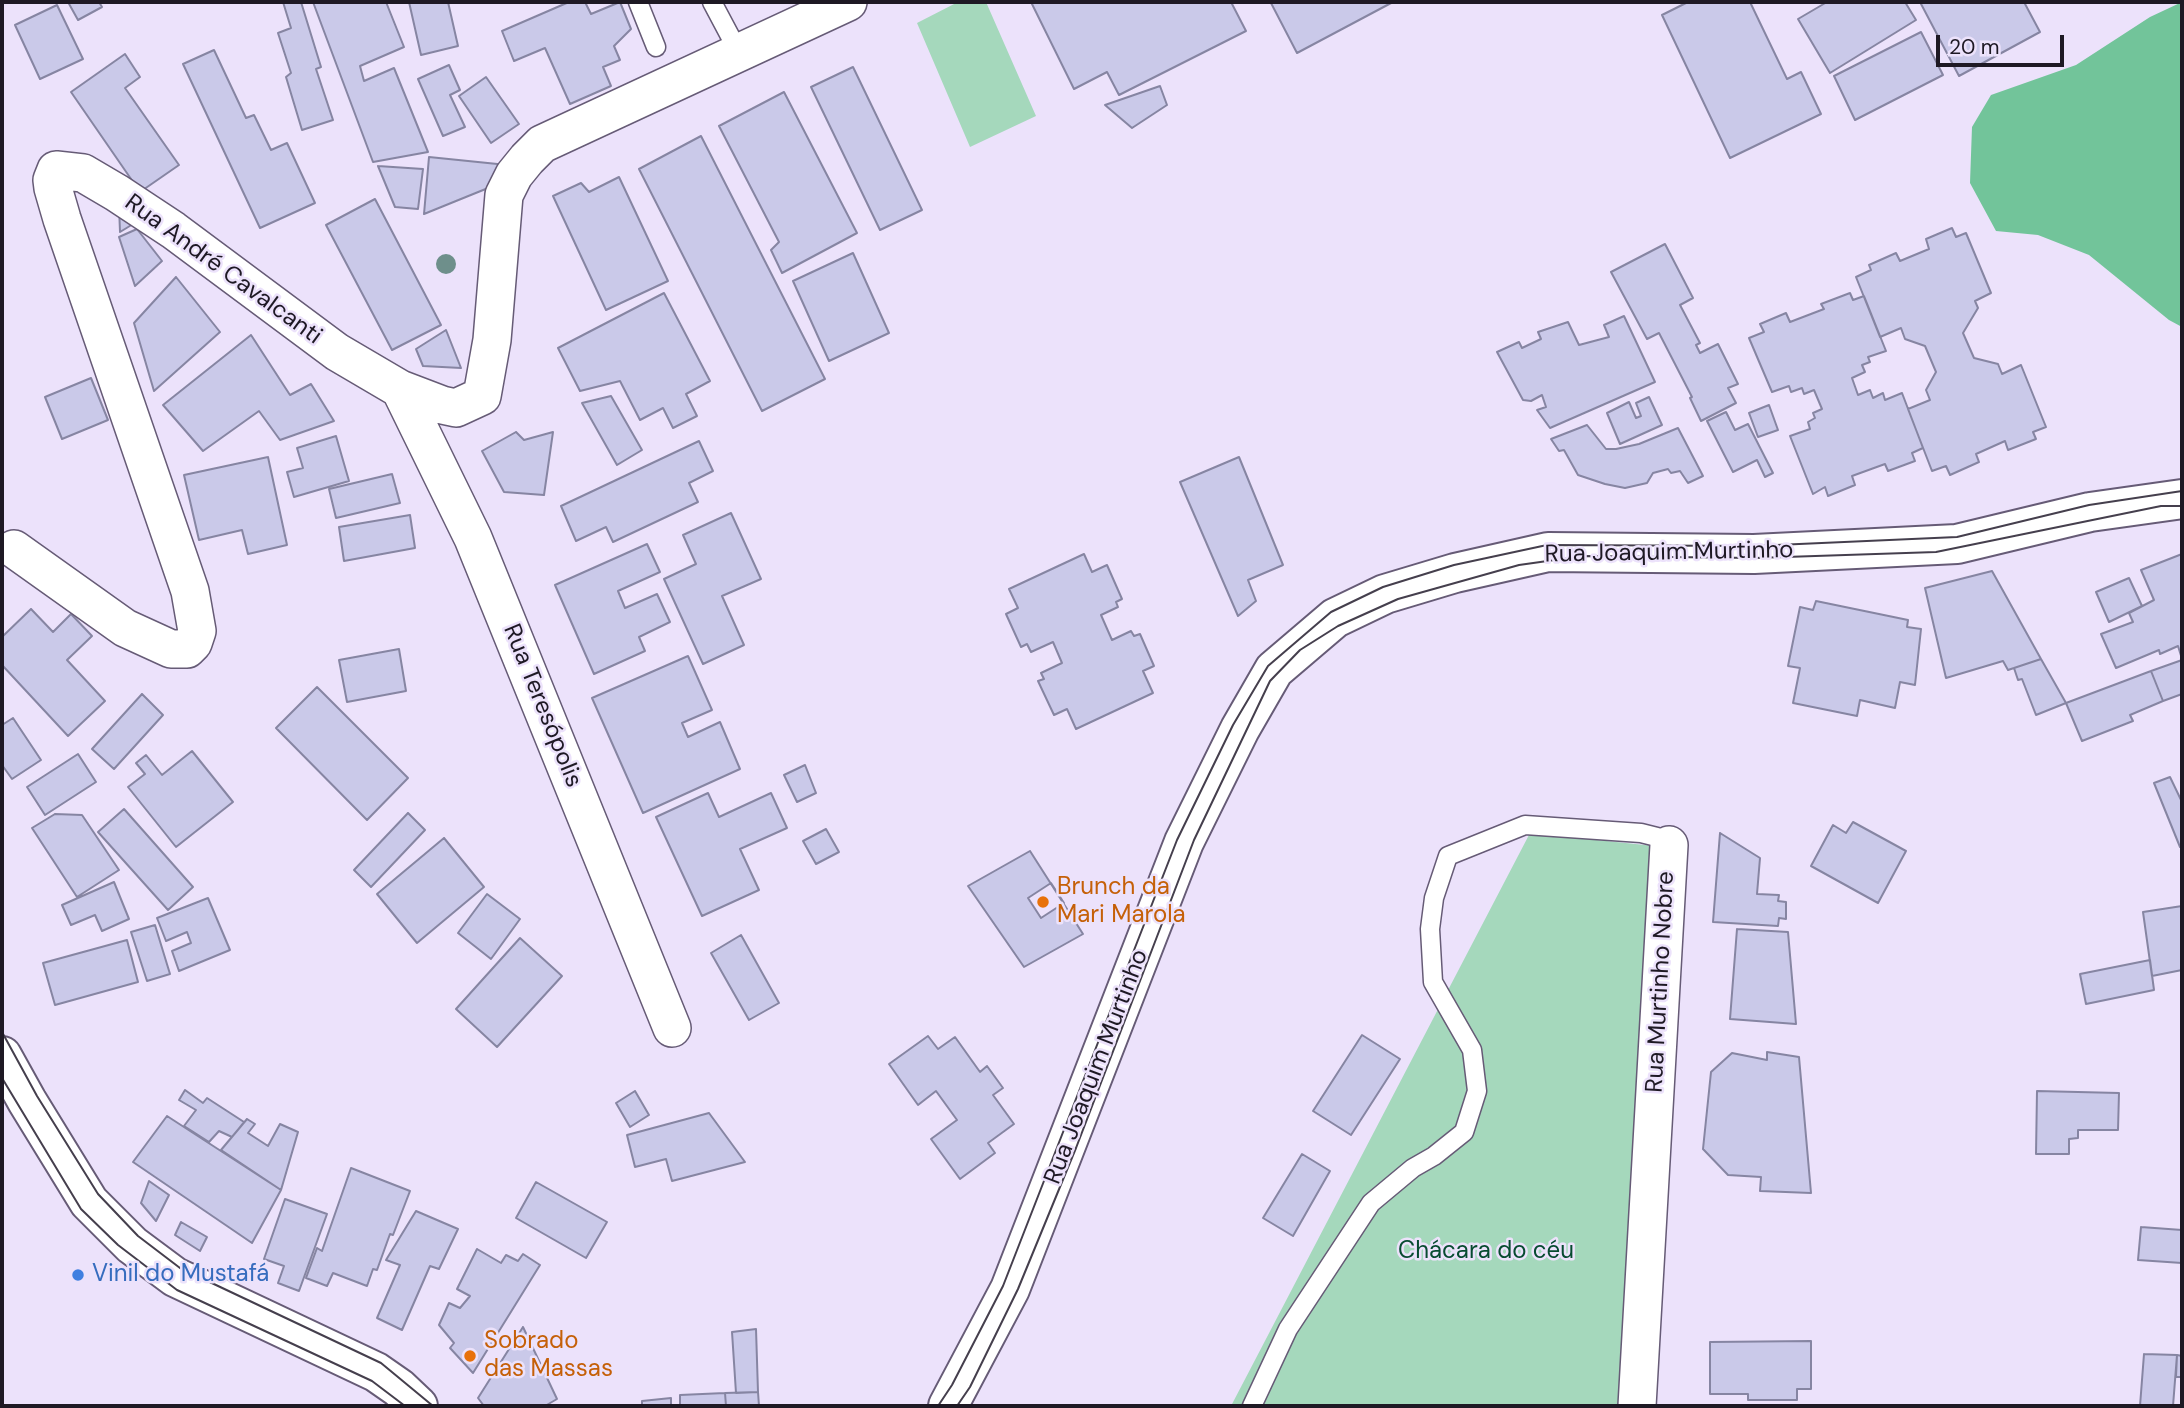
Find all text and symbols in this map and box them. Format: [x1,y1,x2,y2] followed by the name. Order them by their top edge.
[1939,21,2067,65] scale bar
[1949,33,2000,61] text: 20 m
[119,189,327,351] street label: Rua André Cavalcanti
[1544,536,1794,570] street label: Rua Joaquim Murtinho
[496,620,588,792] street label: Rua Teresópolis
[1641,871,1681,1093] street label: Rua Murtinho Nobre
[1057,874,1186,930] place label: Brunch da Mari Marola
[1035,894,1051,910] marker: Brunch da Mari Marola
[1039,946,1155,1188] street label: Rua Joaquim Murtinho
[1398,1238,1574,1266] park label: Chácara do céu
[92,1261,269,1289] place label: Vinil do Mustafá
[70,1267,86,1283] marker: Vinil do Mustafá
[484,1328,613,1384] place label: Sobrado das Massas
[462,1348,478,1364] marker: Sobrado das Massas

